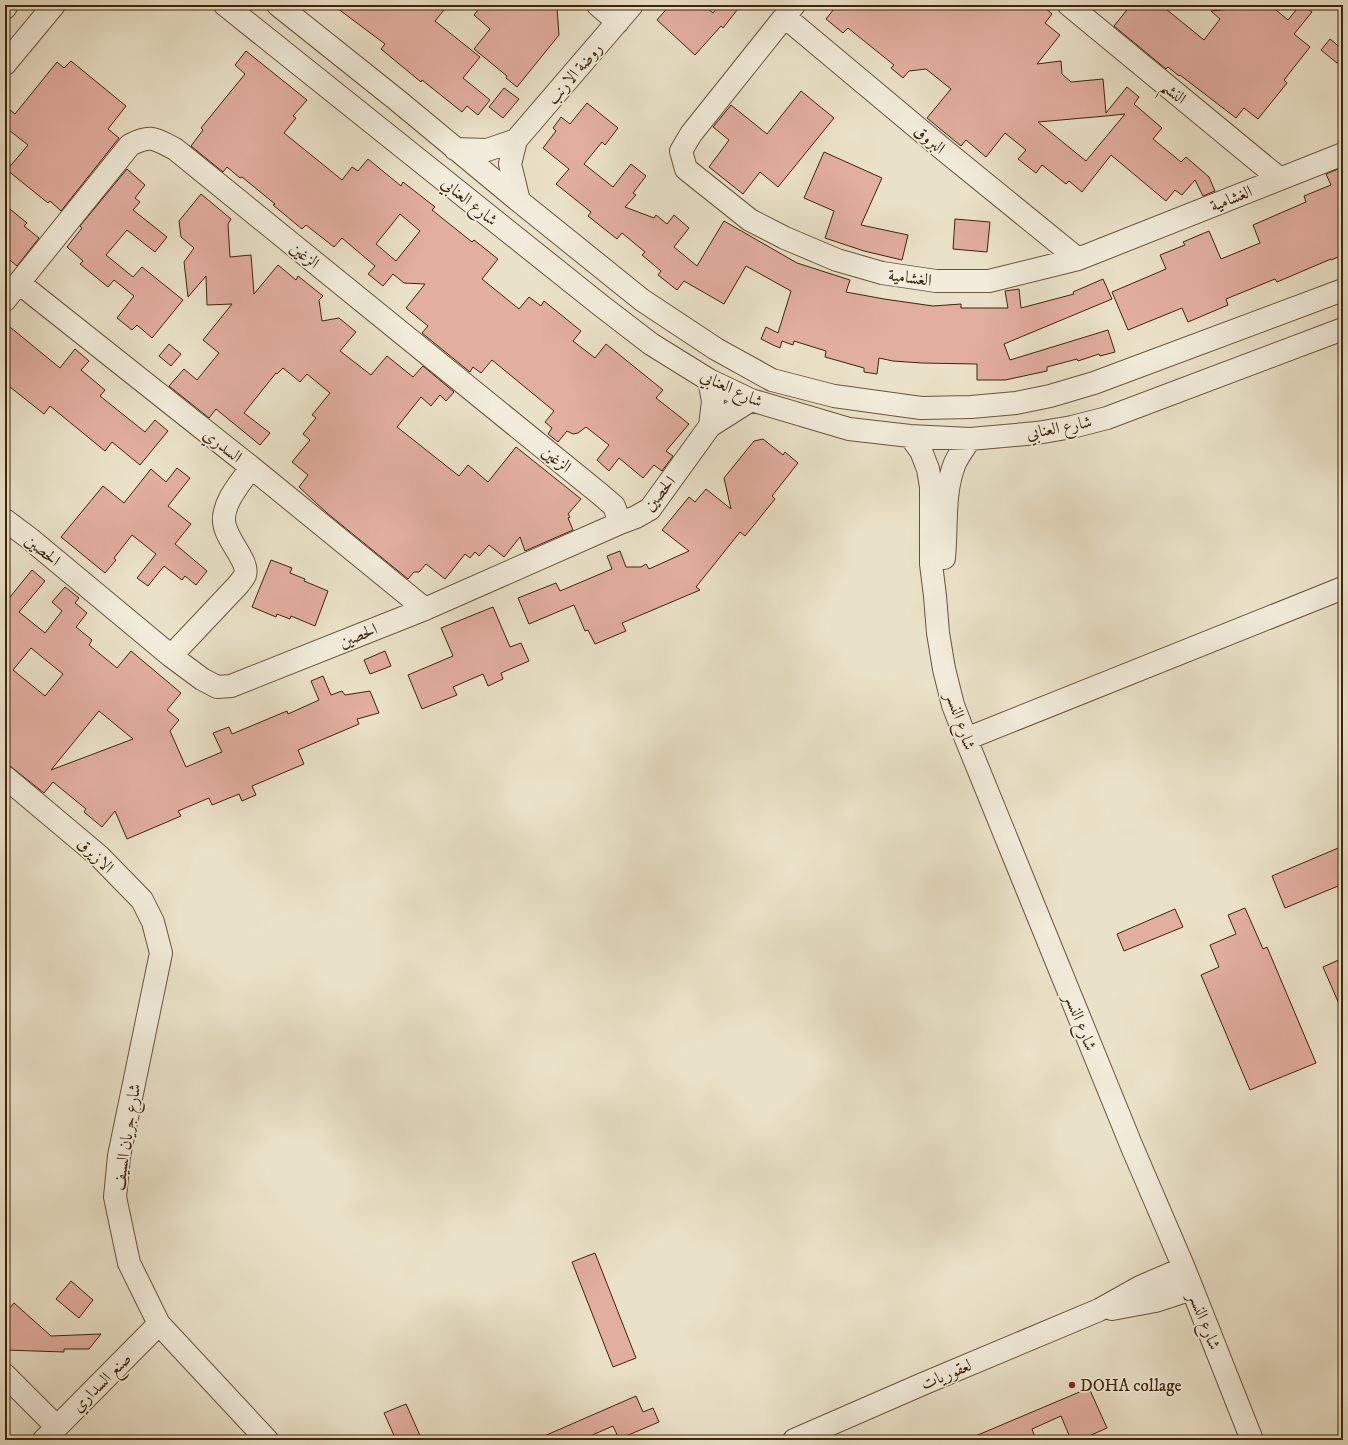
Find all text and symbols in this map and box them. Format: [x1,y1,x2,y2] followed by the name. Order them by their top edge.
[542,38,608,109] street label: روضة الارنب
[1153,76,1191,114] street label: النشم
[909,120,950,159] street label: البروق
[435,172,502,234] street label: شارع العنابي
[1207,180,1256,217] street label: الغشامية
[285,237,324,275] street label: الزغين
[887,264,933,292] street label: الغشامية
[695,365,766,416] street label: شارع العنابي
[1024,411,1095,448] street label: شارع العنابي
[197,424,247,470] street label: السدري
[537,441,576,479] street label: الزغين
[639,471,681,516] street label: الحصين
[20,530,65,572] street label: الحصين
[336,618,381,654] street label: الحصين
[937,688,980,754] street label: شارع النسر
[72,833,119,878] street label: الازيرق
[1056,989,1101,1055] street label: شارع النسر
[108,1082,148,1193] street label: شارع جريان السيف
[1180,1288,1225,1354] street label: شارع النسر
[67,1348,139,1420] street label: صنع السداري
[918,1354,975,1395] street label: لعقوريات
[1080,1375,1182,1397] place label: DOHA collage
[1067,1380,1077,1390] marker: DOHA collage

